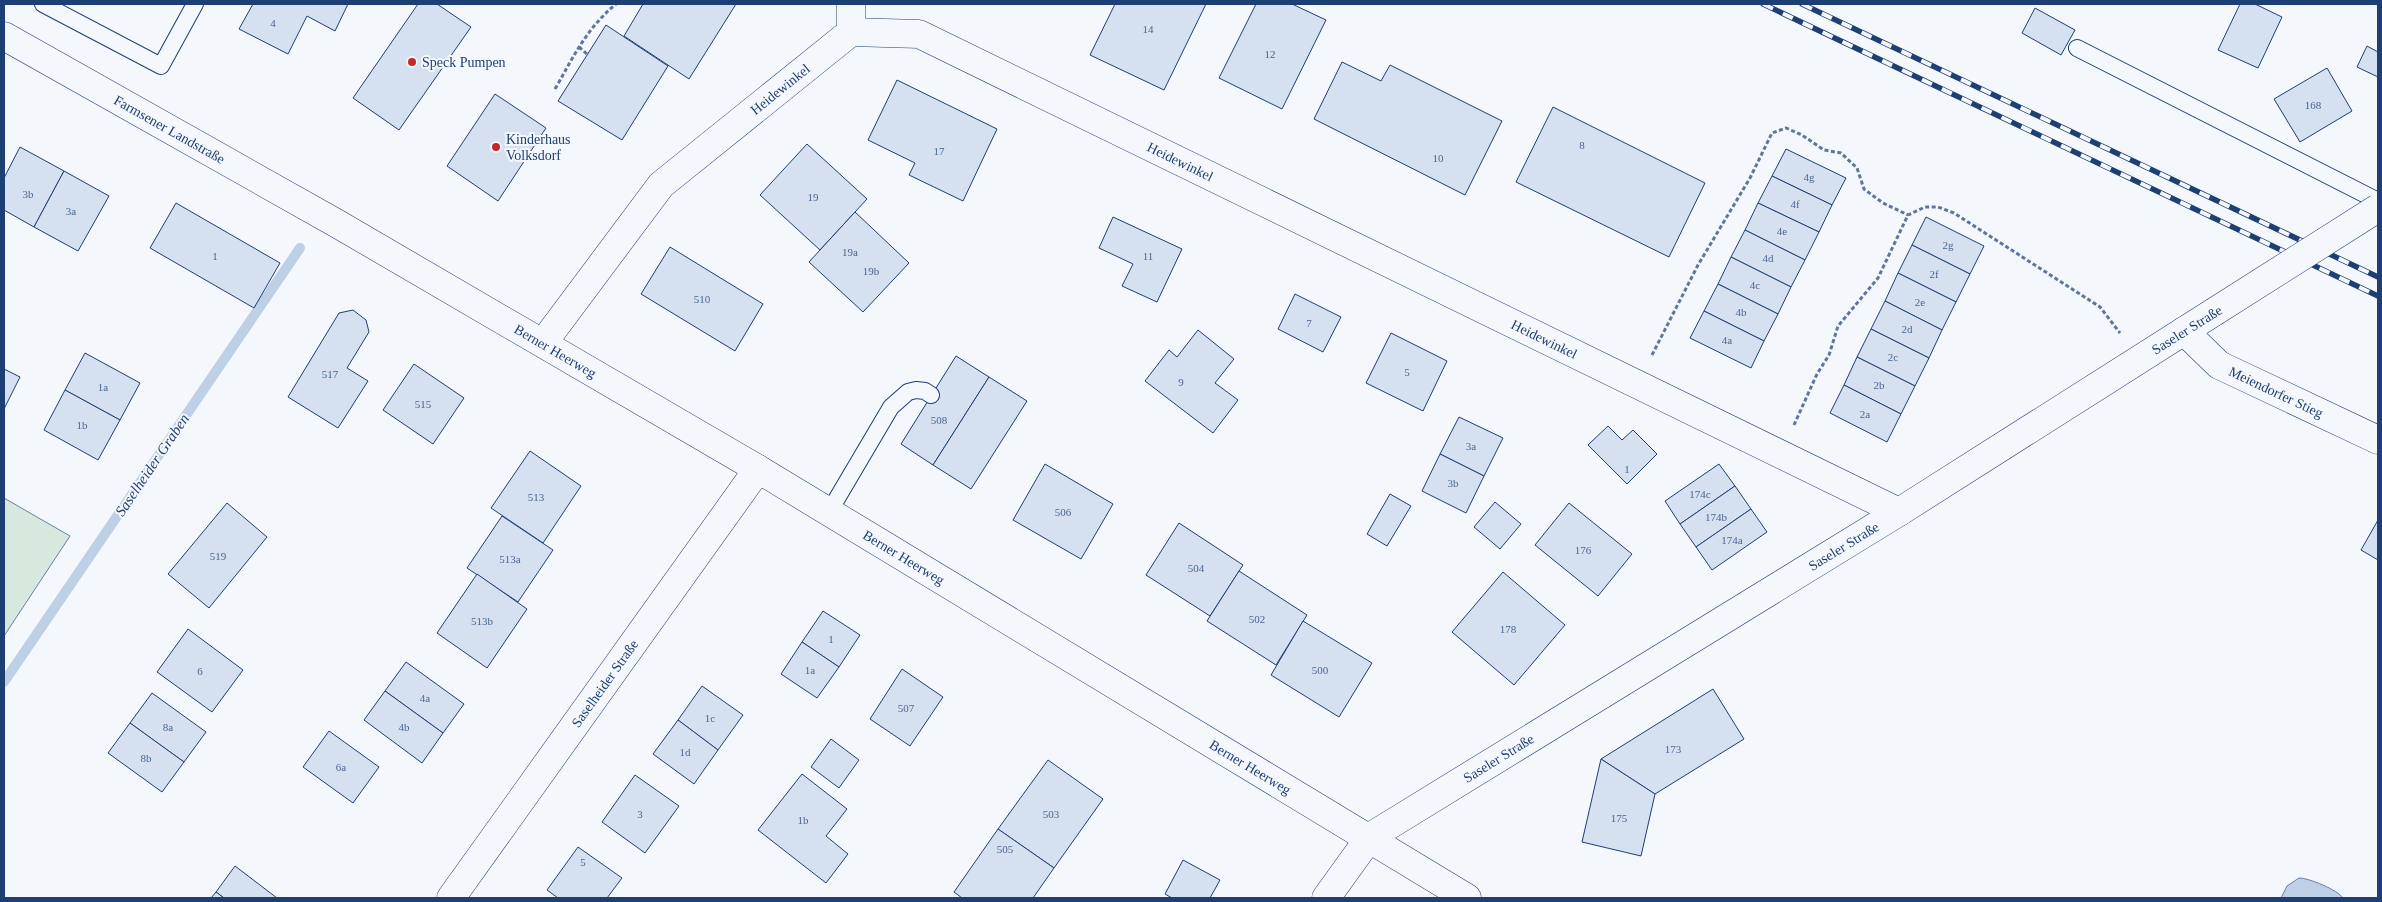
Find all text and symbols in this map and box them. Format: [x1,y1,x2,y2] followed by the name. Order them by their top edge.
[270,17,276,29] house number: 4
[1143,23,1154,35] house number: 14
[1265,48,1276,60] house number: 12
[422,55,506,70] place label: Speck Pumpen
[406,56,418,68] marker: Speck Pumpen
[747,61,813,117] street label: Heidewinkel
[111,92,228,166] street label: Farmsener Landstraße
[2305,99,2322,111] house number: 168
[506,132,571,163] place label: Kinderhaus Volksdorf
[1145,139,1216,184] street label: Heidewinkel
[1579,139,1585,151] house number: 8
[490,141,502,153] marker: Kinderhaus Volksdorf
[934,145,945,157] house number: 17
[1433,152,1444,164] house number: 10
[1804,171,1815,183] house number: 4g
[23,188,34,200] house number: 3b
[808,191,819,203] house number: 19
[1790,198,1800,210] house number: 4f
[66,205,76,217] house number: 3a
[1777,225,1787,237] house number: 4e
[1943,239,1954,251] house number: 2g
[842,246,858,258] house number: 19a
[212,250,218,262] house number: 1
[1143,250,1153,262] house number: 11
[1763,252,1774,264] house number: 4d
[863,265,880,277] house number: 19b
[1929,268,1939,280] house number: 2f
[1750,279,1760,291] house number: 4c
[694,293,711,305] house number: 510
[1915,296,1925,308] house number: 2e
[2149,303,2225,357] street label: Saseler Straße
[1736,306,1747,318] house number: 4b
[1306,317,1312,329] house number: 7
[1509,317,1580,362] street label: Heidewinkel
[512,321,599,381] street label: Berner Heerweg
[1902,323,1913,335] house number: 2d
[1722,334,1732,346] house number: 4a
[1888,351,1898,363] house number: 2c
[2227,363,2326,421] street label: Meiendorfer Stieg
[1404,366,1410,378] house number: 5
[322,368,339,380] house number: 517
[1178,376,1184,388] house number: 9
[1874,379,1885,391] house number: 2b
[98,381,108,393] house number: 1a
[415,398,432,410] house number: 515
[1860,408,1870,420] house number: 2a
[112,411,192,519] water label: Saselheider Graben
[931,414,948,426] house number: 508
[77,419,88,431] house number: 1b
[1466,440,1476,452] house number: 3a
[1624,463,1630,475] house number: 1
[1448,477,1459,489] house number: 3b
[1689,488,1711,500] house number: 174c
[528,491,545,503] house number: 513
[1055,506,1072,518] house number: 506
[1705,511,1728,523] house number: 174b
[1806,519,1881,573] street label: Saseler Straße
[861,527,947,588] street label: Berner Heerweg
[1721,534,1743,546] house number: 174a
[1575,544,1592,556] house number: 176
[210,550,227,562] house number: 519
[499,553,521,565] house number: 513a
[1188,562,1205,574] house number: 504
[1249,613,1265,625] house number: 502
[471,615,494,627] house number: 513b
[1500,623,1517,635] house number: 178
[828,633,834,645] house number: 1
[568,637,641,730] street label: Saselheider Straße
[805,664,815,676] house number: 1a
[1312,664,1329,676] house number: 500
[197,665,203,677] house number: 6
[420,692,430,704] house number: 4a
[898,702,915,714] house number: 507
[705,712,715,724] house number: 1c
[163,721,173,733] house number: 8a
[399,721,410,733] house number: 4b
[1461,731,1536,785] street label: Saseler Straße
[1207,737,1294,797] street label: Berner Heerweg
[1665,743,1682,755] house number: 173
[680,746,691,758] house number: 1d
[141,752,152,764] house number: 8b
[336,761,346,773] house number: 6a
[637,808,643,820] house number: 3
[1043,808,1060,820] house number: 503
[1611,812,1628,824] house number: 175
[798,814,809,826] house number: 1b
[997,843,1014,855] house number: 505
[580,856,586,868] house number: 5

